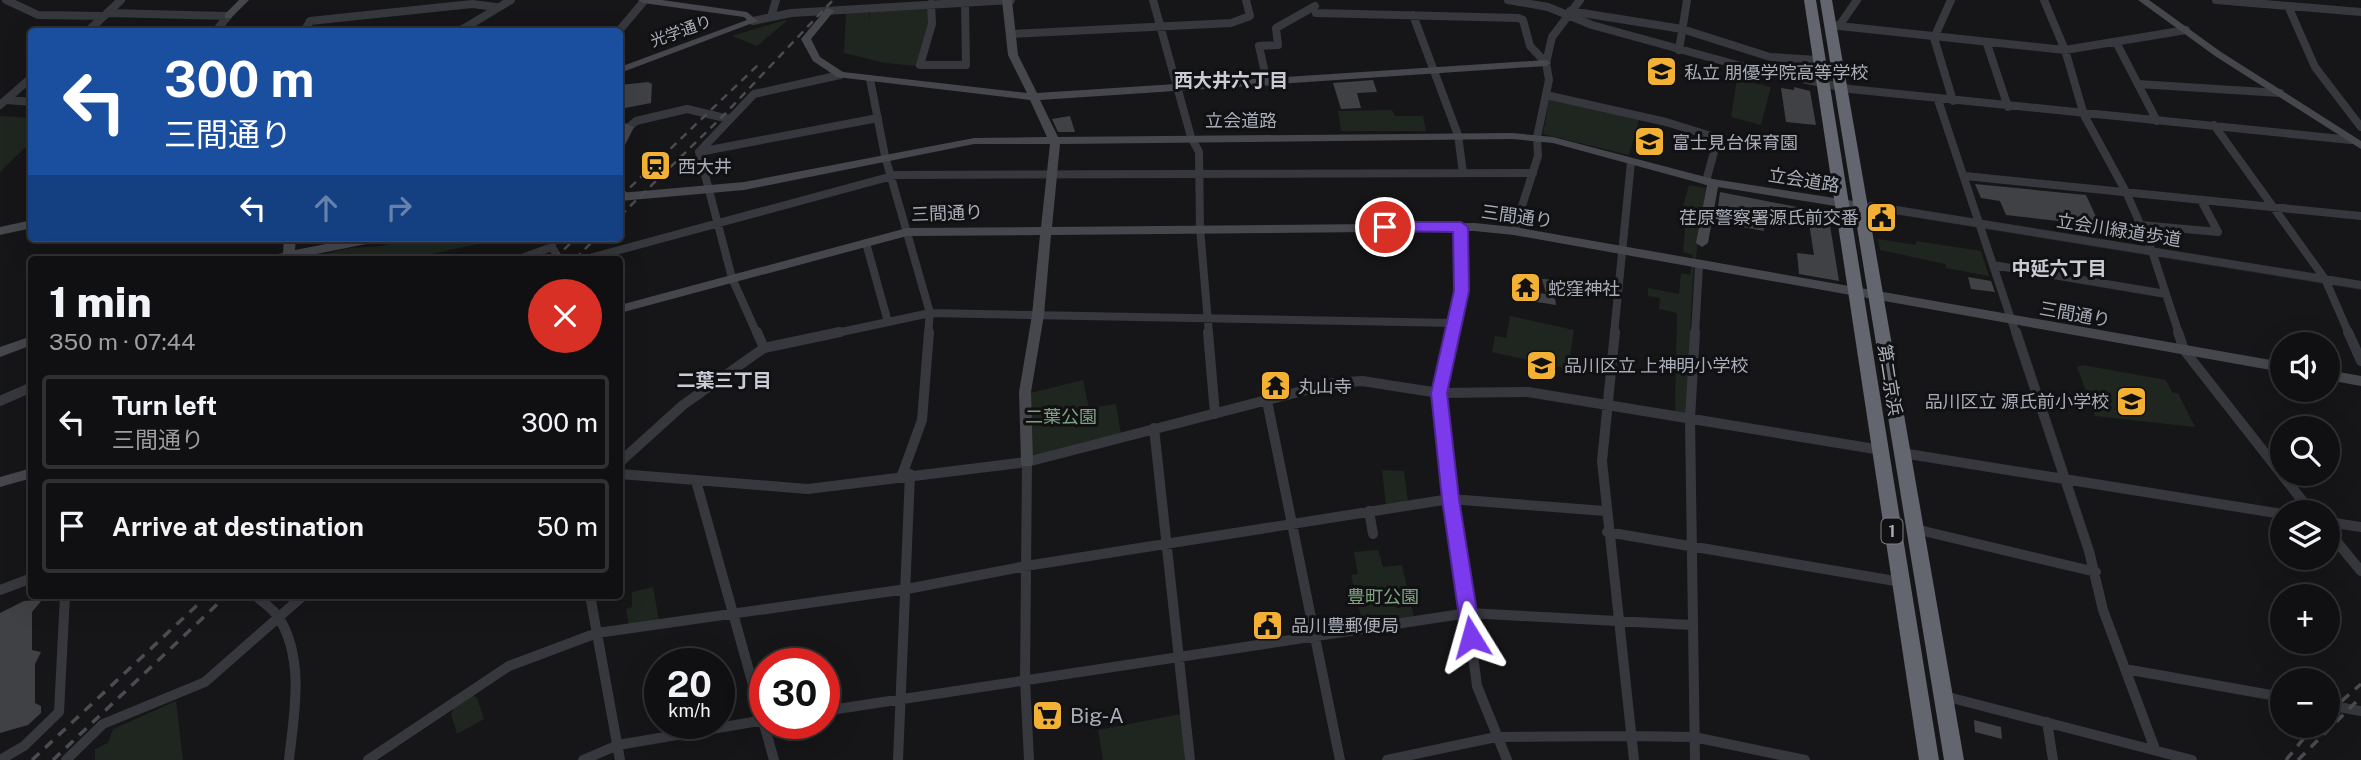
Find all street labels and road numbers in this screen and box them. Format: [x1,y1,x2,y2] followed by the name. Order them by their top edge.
[648,11,714,51] street label: 光学通り
[1205,110,1277,131] street label: 立会道路
[1767,164,1841,196] street label: 立会道路
[911,201,983,225] street label: 三間通り
[1480,201,1554,231] street label: 三間通り
[2055,210,2183,250] street label: 立会川緑道歩道
[2038,297,2112,331] street label: 三間通り
[1874,343,1906,417] street label: 第二京浜
[1882,518,1902,544] road number: 1

